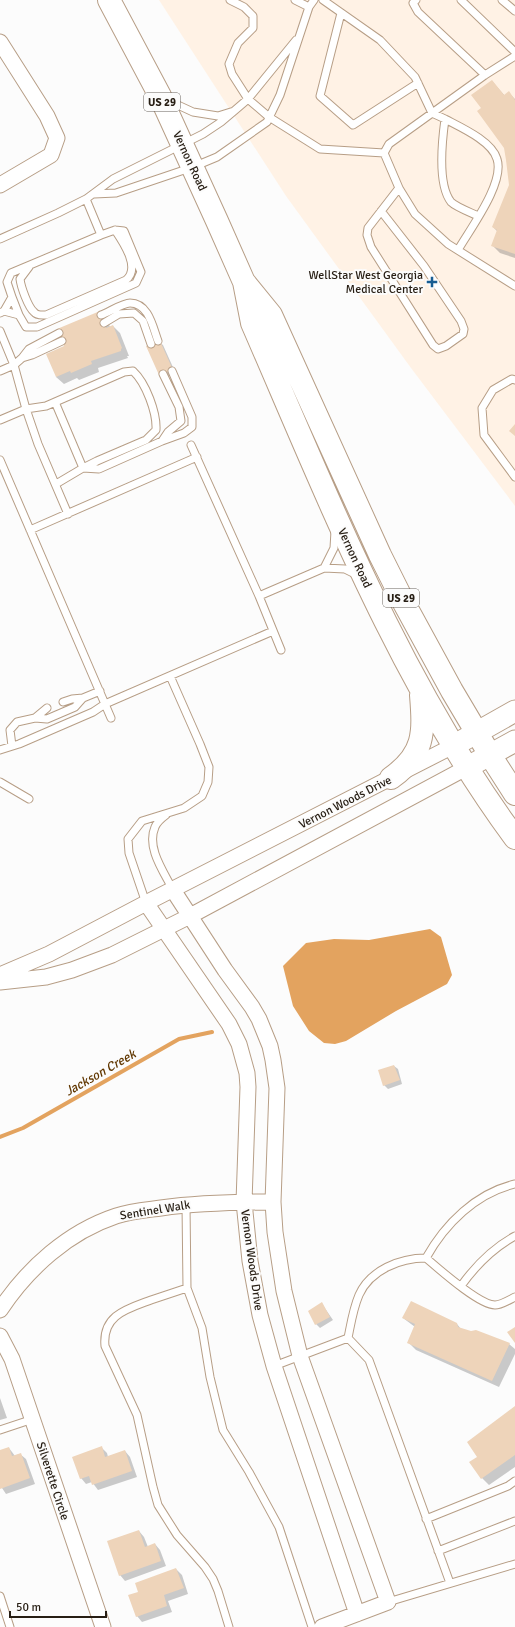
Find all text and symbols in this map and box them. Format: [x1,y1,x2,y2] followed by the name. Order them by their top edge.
[144,93,180,111] road number: US 29
[169,129,210,194] street label: Vernon Road
[309,268,424,297] place label: WellStar West Georgia Medical Center
[426,276,438,288] marker: WellStar West Georgia Medical Center
[334,526,375,591] street label: Vernon Road
[383,589,419,607] road number: US 29
[296,773,394,832] street label: Vernon Woods Drive
[62,1045,140,1100] water label: Jackson Creek
[119,1198,191,1223] street label: Sentinel Walk
[237,1209,266,1312] street label: Vernon Woods Drive
[33,1440,72,1522] street label: Silverette Circle
[10,1593,106,1619] scale bar
[16,1600,41,1615] text: 50 m

